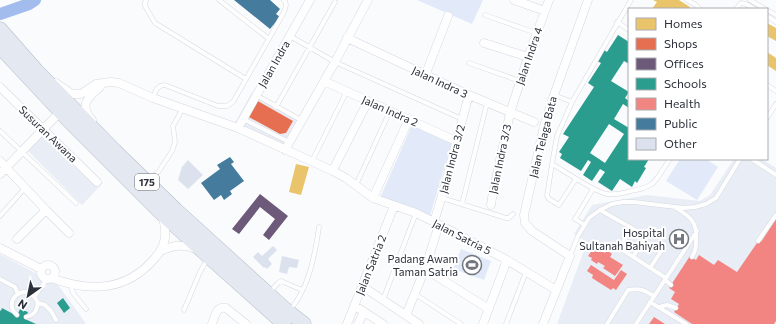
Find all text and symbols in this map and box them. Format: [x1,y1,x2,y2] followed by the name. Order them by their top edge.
[628,8,768,160] legend
[664,16,702,30] text: Homes
[513,25,546,87] street label: Jalan Indra 4
[664,36,698,50] text: Shops
[255,38,293,90] street label: Jalan Indra
[664,56,704,70] text: Offices
[410,63,470,101] street label: Jalan Indra 3
[664,76,707,90] text: Schools
[360,92,420,130] street label: Jalan Indra 2
[526,95,560,179] street label: Jalan Telaga Bata
[664,96,700,110] text: Health
[17,103,80,165] street label: Susuran Awana
[664,116,697,130] text: Public
[436,123,468,195] street label: Jalan Indra 3/2
[486,123,514,195] street label: Jalan Indra 3/3
[664,136,697,150] text: Other
[135,174,159,190] road number: 175
[430,216,494,258] street label: Jalan Satria 5
[579,226,665,252] place label: Hospital Sultanah Bahiyah
[668,228,690,250] hospital icon: Hospital Sultanah Bahiyah
[353,233,389,297] street label: Jalan Satria 2
[388,252,458,278] place label: Padang Awam Taman Satria
[461,254,483,276] sports icon: Padang Awam Taman Satria
[8,276,48,316] north arrow
[15,297,29,313] text: N

